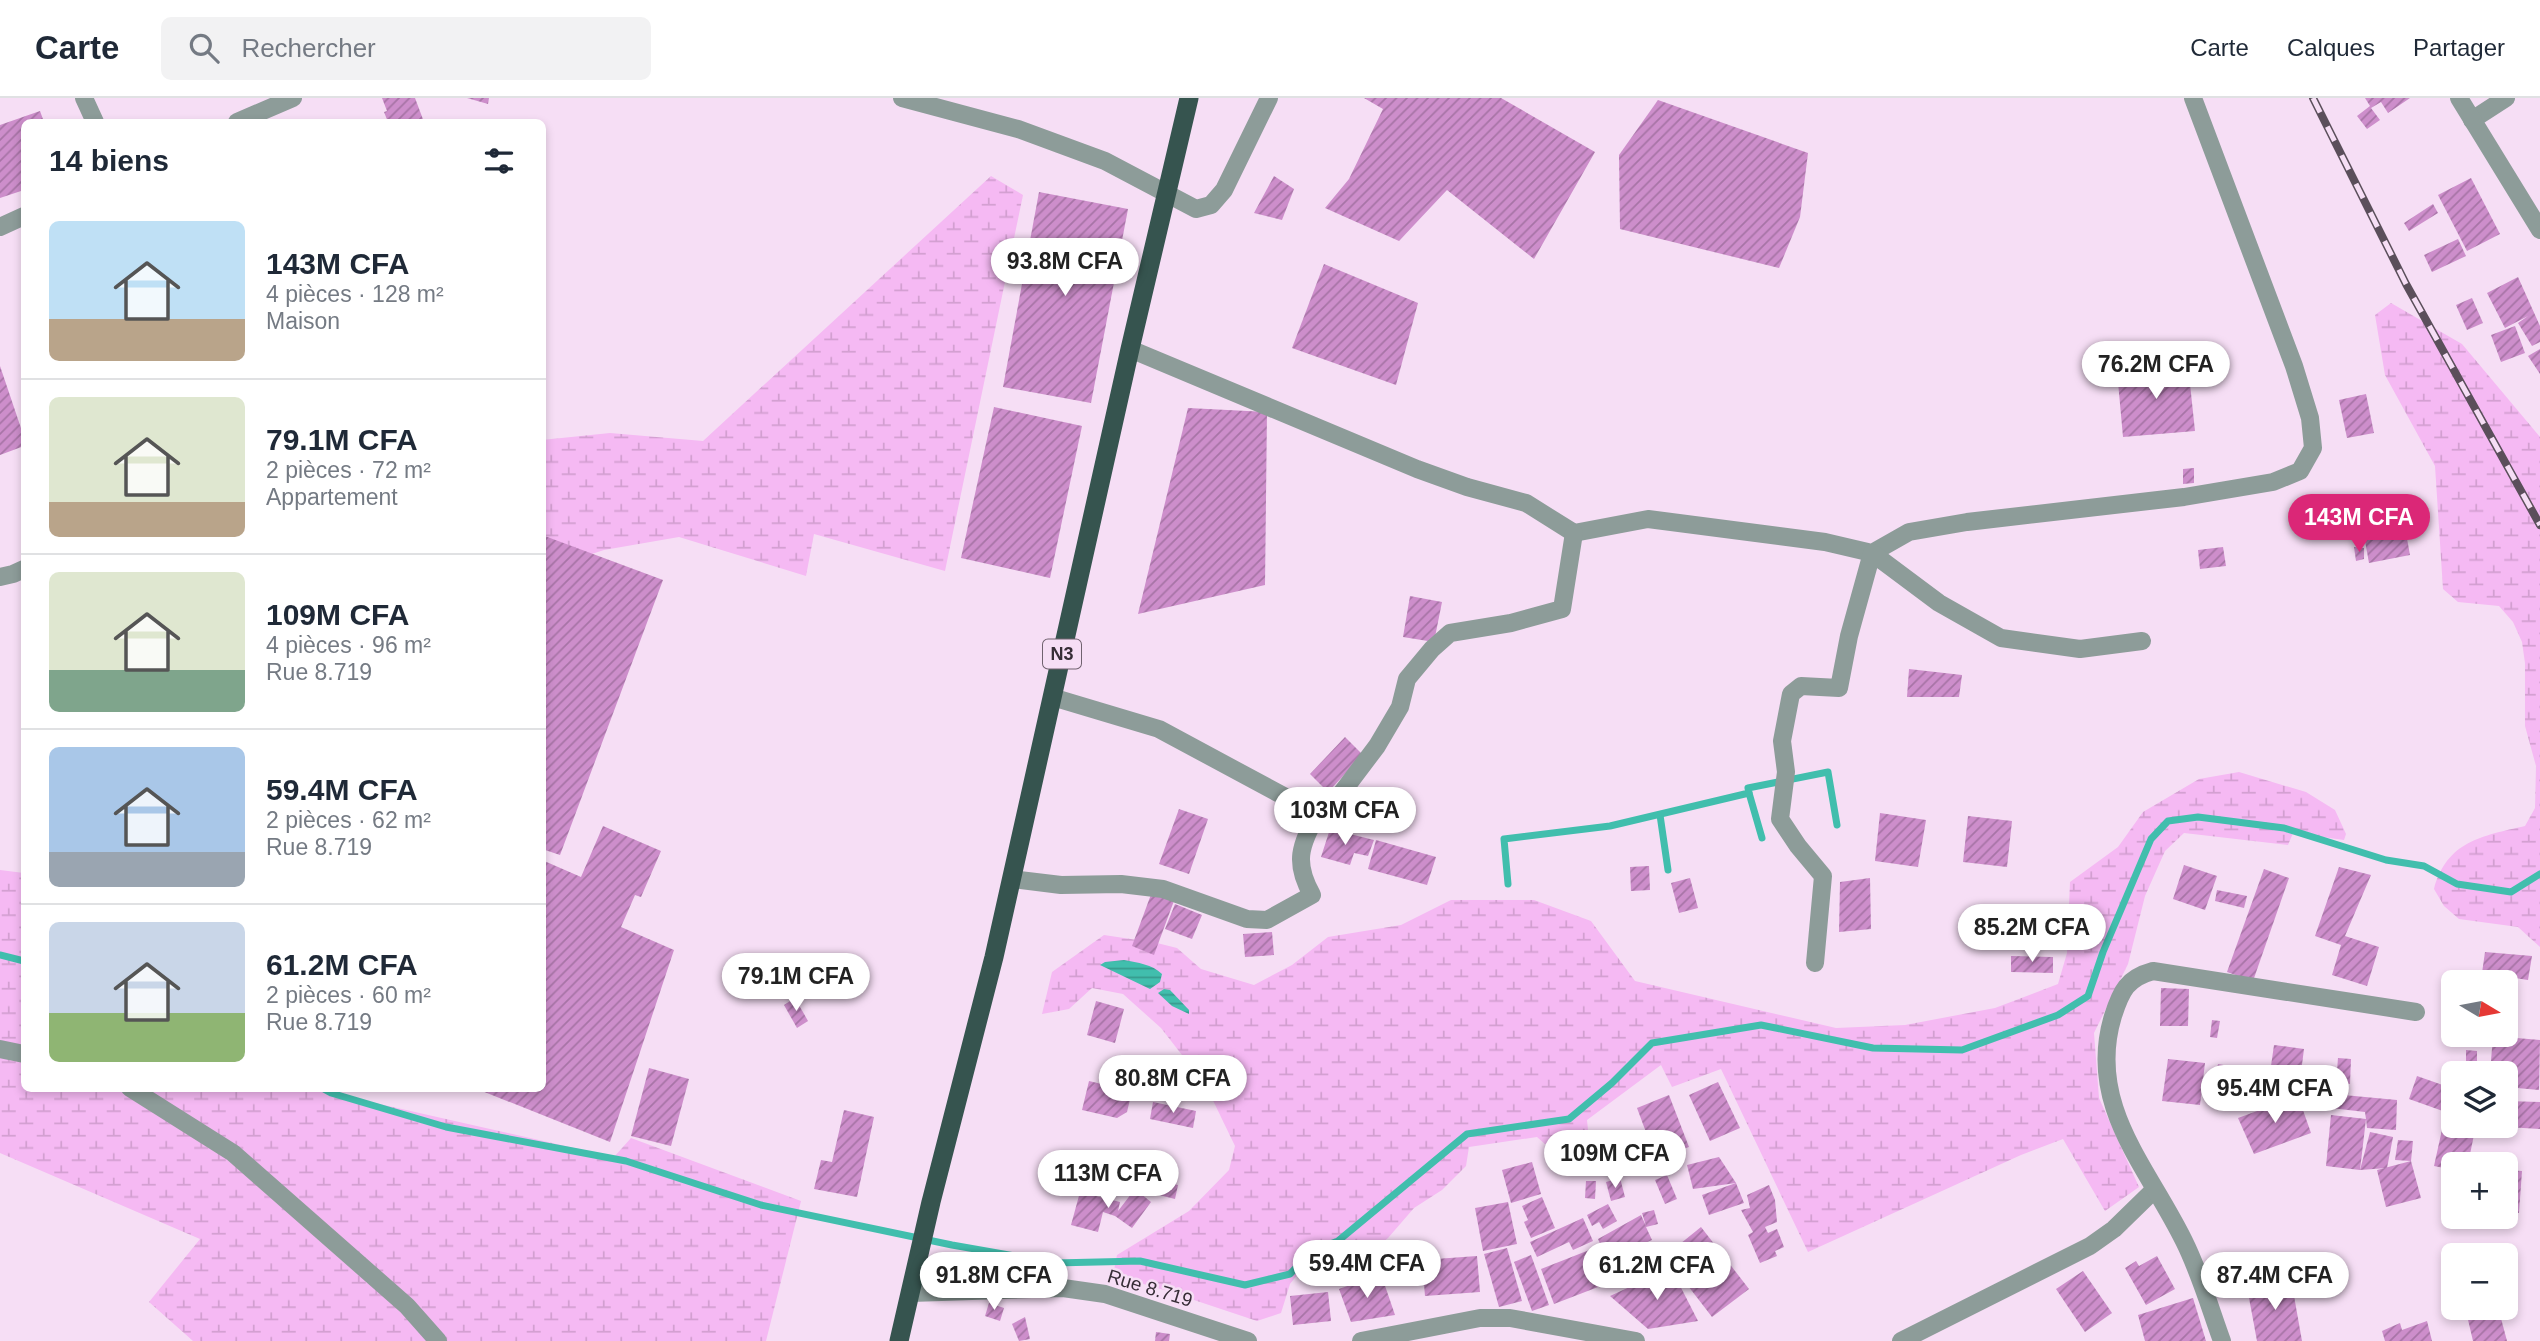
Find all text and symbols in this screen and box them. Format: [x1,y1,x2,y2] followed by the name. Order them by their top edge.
[161,17,651,80] search box
[35,29,119,66] text: Carte
[185,29,223,67] icon: search
[241,33,376,63] text: Rechercher
[2190,34,2249,61] text: Carte
[2287,34,2375,61] text: Calques
[2413,34,2505,61] text: Partager
[480,142,518,180] icon: filters
[49,144,169,177] text: 14 biens
[985,238,1145,298] pin: 93.8M CFA
[266,247,409,280] text: 143M CFA
[1007,248,1123,274] text: 93.8M CFA
[105,249,189,333] icon: home
[266,281,444,307] text: 4 pièces · 128 m²
[266,308,340,334] text: Maison
[2076,342,2236,401] pin: 76.2M CFA
[2098,351,2214,377] text: 76.2M CFA
[266,423,418,456] text: 79.1M CFA
[105,425,189,509] icon: home
[266,457,431,483] text: 2 pièces · 72 m²
[266,484,398,510] text: Appartement
[2287,494,2431,554] pin: 143M CFA
[2304,504,2414,530] text: 143M CFA
[266,598,409,631] text: 109M CFA
[105,600,189,684] icon: home
[266,632,431,658] text: 4 pièces · 96 m²
[1043,640,1081,668] road number: N3
[266,659,372,685] text: Rue 8.719
[266,773,418,806] text: 59.4M CFA
[105,775,189,859] icon: home
[1273,788,1417,847] pin: 103M CFA
[1290,797,1400,823] text: 103M CFA
[266,807,431,833] text: 2 pièces · 62 m²
[266,834,372,860] text: Rue 8.719
[1952,904,2112,964] pin: 85.2M CFA
[1974,914,2090,940] text: 85.2M CFA
[266,948,418,981] text: 61.2M CFA
[105,950,189,1034] icon: home
[716,954,876,1013] pin: 79.1M CFA
[738,963,854,989] text: 79.1M CFA
[2441,970,2518,1046] north arrow
[2441,970,2518,1320] map controls
[266,982,431,1008] text: 2 pièces · 60 m²
[266,1009,372,1035] text: Rue 8.719
[1093,1056,1253,1115] pin: 80.8M CFA
[2441,1061,2518,1138] button: layers
[1115,1065,1231,1091] text: 80.8M CFA
[2195,1066,2355,1125] pin: 95.4M CFA
[2217,1075,2333,1101] text: 95.4M CFA
[1543,1130,1687,1190] pin: 109M CFA
[1560,1140,1670,1166] text: 109M CFA
[1036,1150,1180,1210] pin: 113M CFA
[2441,1152,2518,1229] button: +
[1054,1160,1162,1186] text: 113M CFA
[1287,1240,1447,1300] pin: 59.4M CFA
[1577,1242,1737,1302] pin: 61.2M CFA
[2441,1243,2518,1320] button: −
[1309,1250,1425,1276] text: 59.4M CFA
[914,1252,1074,1312] pin: 91.8M CFA
[1599,1252,1715,1278] text: 61.2M CFA
[2195,1252,2355,1312] pin: 87.4M CFA
[936,1262,1052,1288] text: 91.8M CFA
[2217,1262,2333,1288] text: 87.4M CFA
[1105,1265,1195,1311] street label: Rue 8.719

